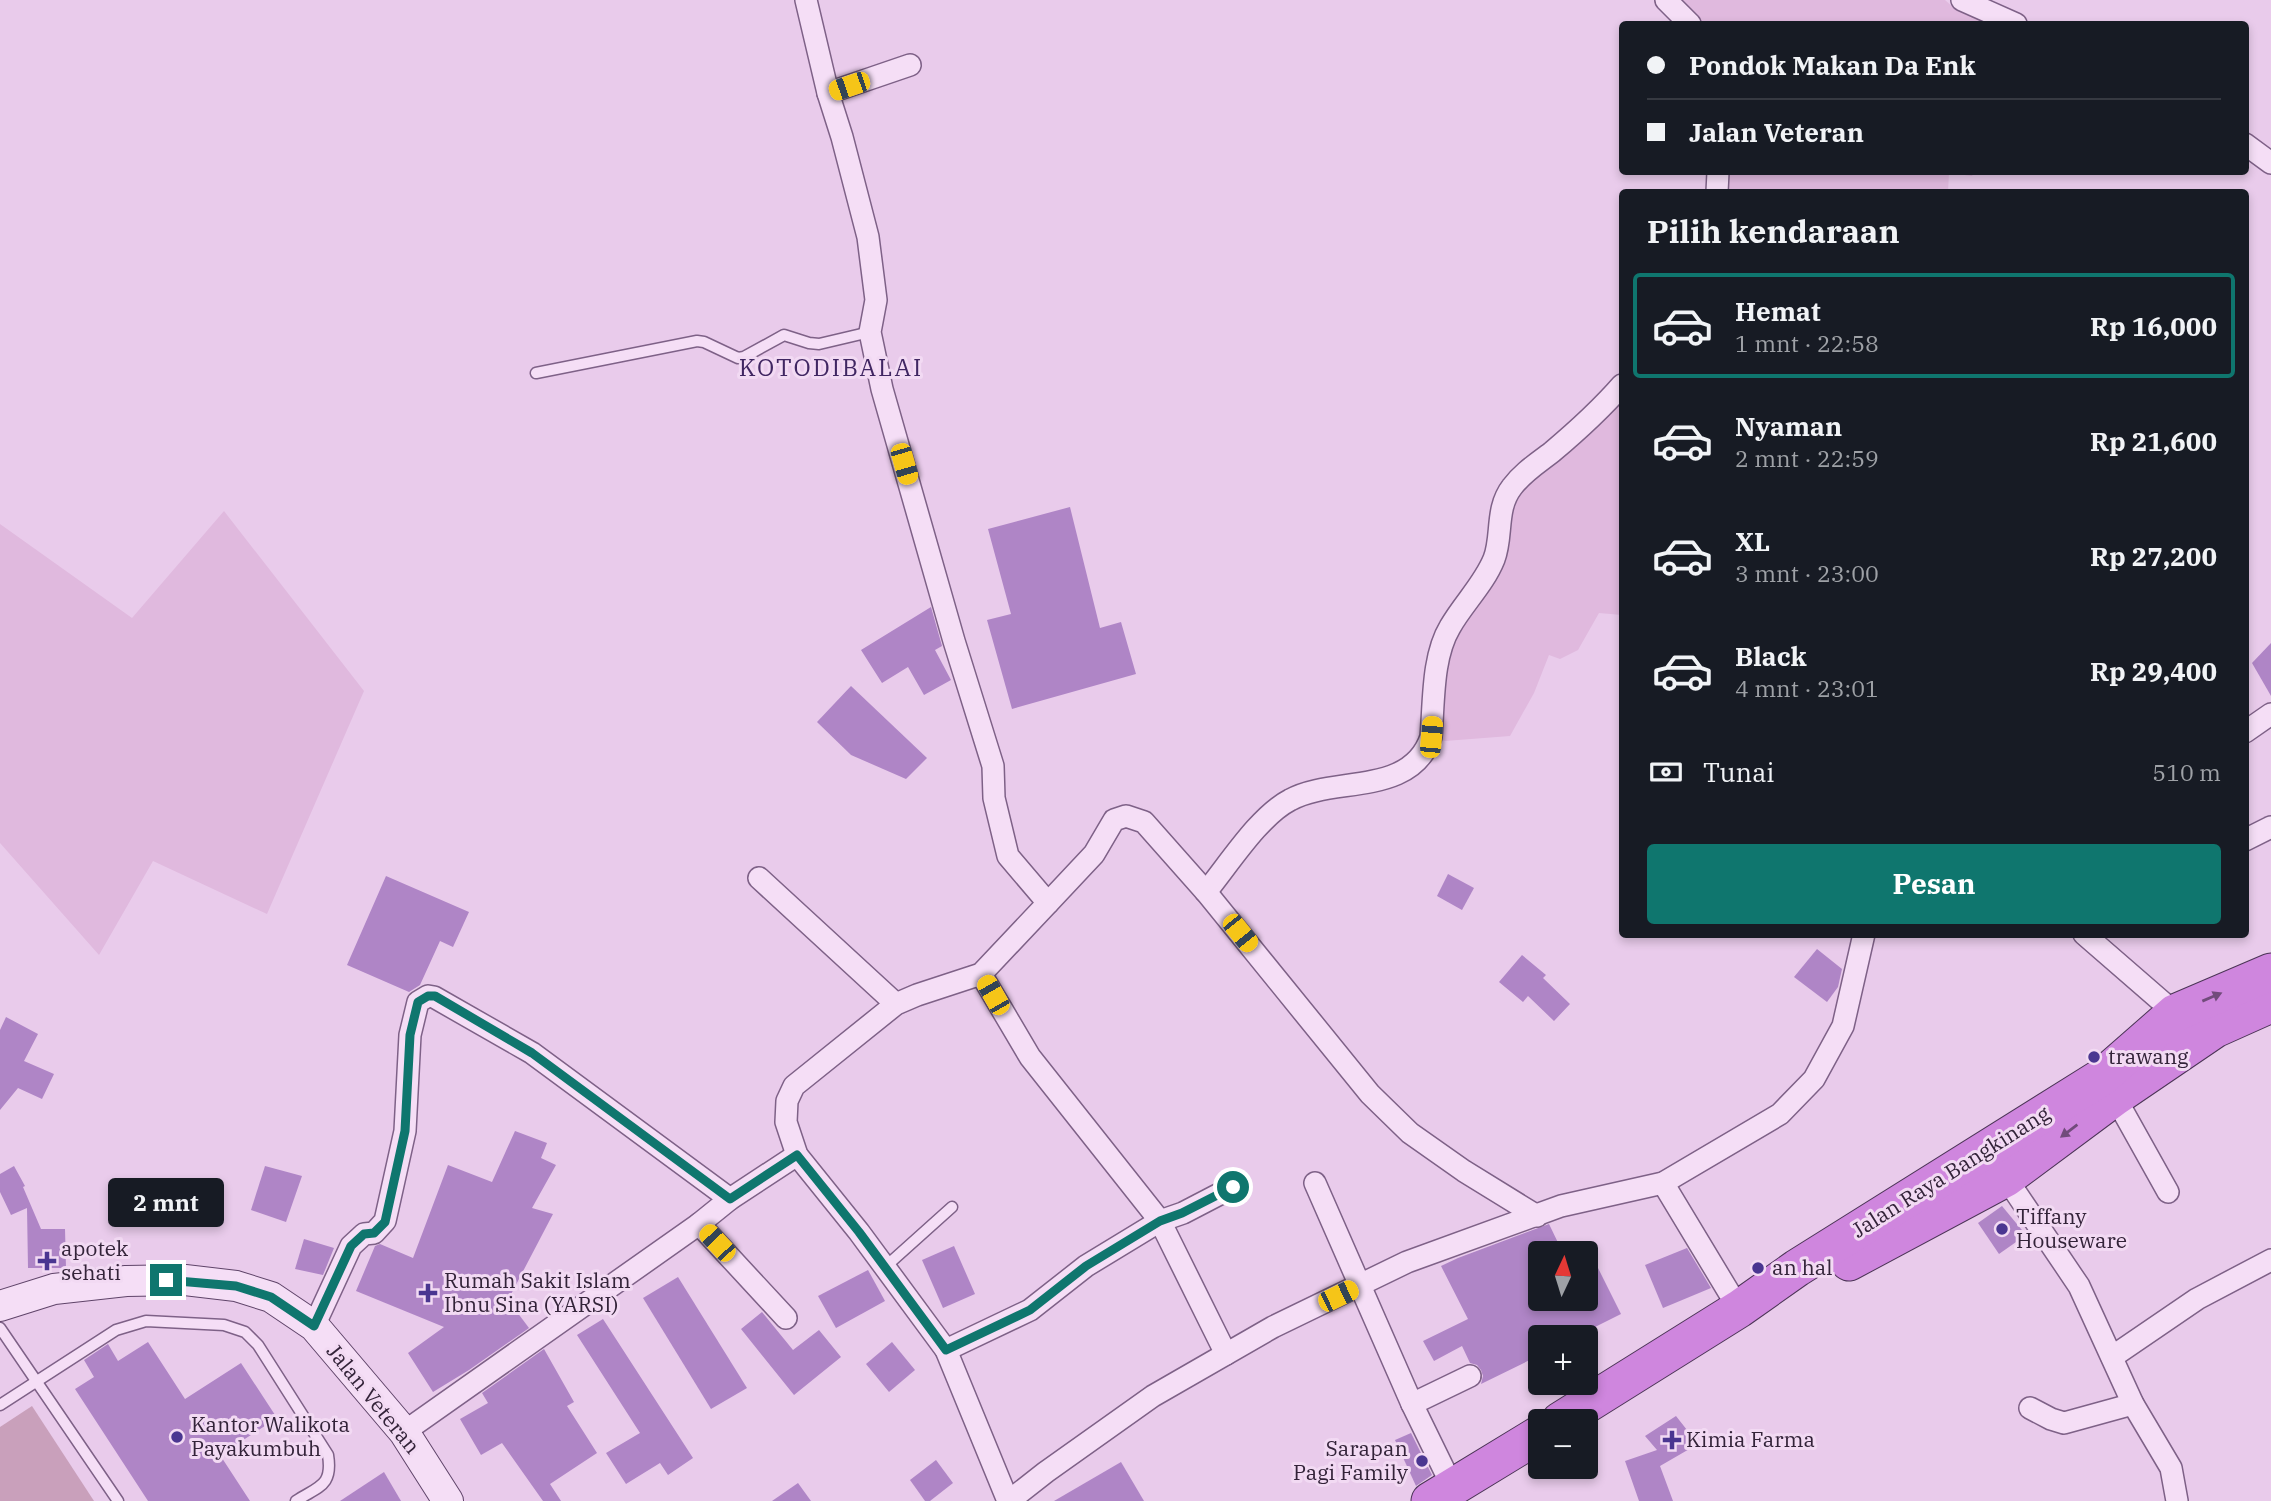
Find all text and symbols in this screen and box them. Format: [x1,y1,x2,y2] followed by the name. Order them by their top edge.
[1689,48,1976,82] text: Pondok Makan Da Enk
[826,69,873,103] car
[1689,115,1864,149] text: Jalan Veteran
[1647,210,1900,252] text: Pilih kendaraan
[1651,294,1714,357] icon: car
[1735,294,1821,328] text: Hemat
[2090,309,2217,343] text: Rp 16,000
[1735,328,1879,358] text: 1 mnt · 22:58
[739,351,923,383] district label: KOTODIBALAI
[1651,409,1714,472] icon: car
[1735,409,1842,443] text: Nyaman
[2090,424,2217,458] text: Rp 21,600
[889,441,920,487] car
[1735,443,1879,473] text: 2 mnt · 22:59
[1651,524,1714,587] icon: car
[1735,524,1770,558] text: XL
[2090,539,2217,573] text: Rp 27,200
[1735,558,1879,588] text: 3 mnt · 23:00
[1651,639,1714,702] icon: car
[1735,639,1807,673] text: Black
[2090,654,2217,688] text: Rp 29,400
[1735,673,1879,703] text: 4 mnt · 23:01
[1419,715,1444,759] car
[1647,753,1685,791] icon: cash
[1703,755,1775,789] text: Tunai
[2152,757,2221,787] text: 510 m
[1647,844,2221,924] button: Pesan
[1219,910,1262,956] car
[974,972,1013,1018] car
[2201,992,2222,1003] one-way arrow
[2108,1042,2189,1070] place label: trawang
[2086,1049,2102,1065] marker: trawang
[1846,1098,2055,1244] street label: Jalan Raya Bangkinang
[2060,1124,2078,1138] one-way arrow
[1217,1171,1249,1203] route start
[108,1178,224,1228] callout: 2 mnt
[133,1187,199,1217] text: 2 mnt
[2016,1202,2127,1254] place label: Tiffany Houseware
[695,1220,740,1266] car
[1994,1221,2010,1237] marker: Tiffany Houseware
[61,1234,129,1286] place label: apotek sehati
[1528,1241,1598,1311] north arrow
[1528,1241,1598,1479] map controls
[39,1253,55,1269] marker: apotek sehati
[1772,1253,1833,1281] place label: an hal
[1750,1260,1766,1276] marker: an hal
[150,1264,182,1296] route end
[444,1266,631,1318] place label: Rumah Sakit Islam Ibnu Sina (YARSI)
[1315,1277,1362,1315] car
[418,1283,438,1303] marker: Rumah Sakit Islam Ibnu Sina (YARSI)
[1528,1325,1598,1395] button: +
[321,1338,427,1459] street label: Jalan Veteran
[1528,1409,1598,1479] button: −
[191,1410,350,1462] place label: Kantor Walikota Payakumbuh
[1686,1425,1815,1453] place label: Kimia Farma
[169,1429,185,1445] marker: Kantor Walikota Payakumbuh
[1664,1432,1680,1448] marker: Kimia Farma
[1293,1434,1409,1486] place label: Sarapan Pagi Family
[1414,1453,1430,1469] marker: Sarapan Pagi Family

